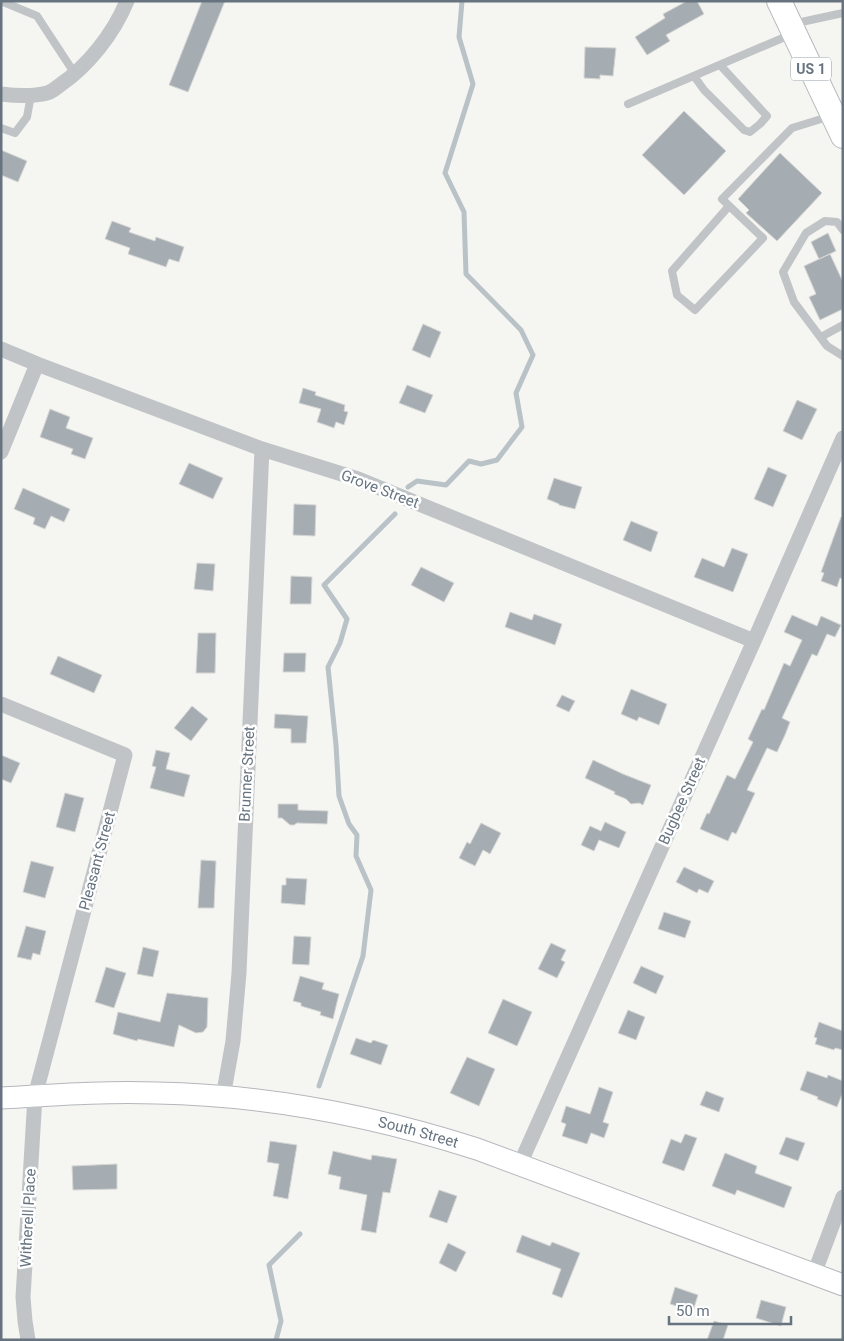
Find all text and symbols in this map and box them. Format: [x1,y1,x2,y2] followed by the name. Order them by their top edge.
[791,58,831,80] road number: US 1
[338,466,422,512] street label: Grove Street
[236,726,258,822] street label: Brunner Street
[655,754,709,847] street label: Bugbee Street
[75,810,119,912] street label: Pleasant Street
[376,1113,461,1152] street label: South Street
[16,1168,40,1268] street label: Witherell Place
[669,1294,792,1326] scale bar
[676,1302,710,1320] text: 50 m

